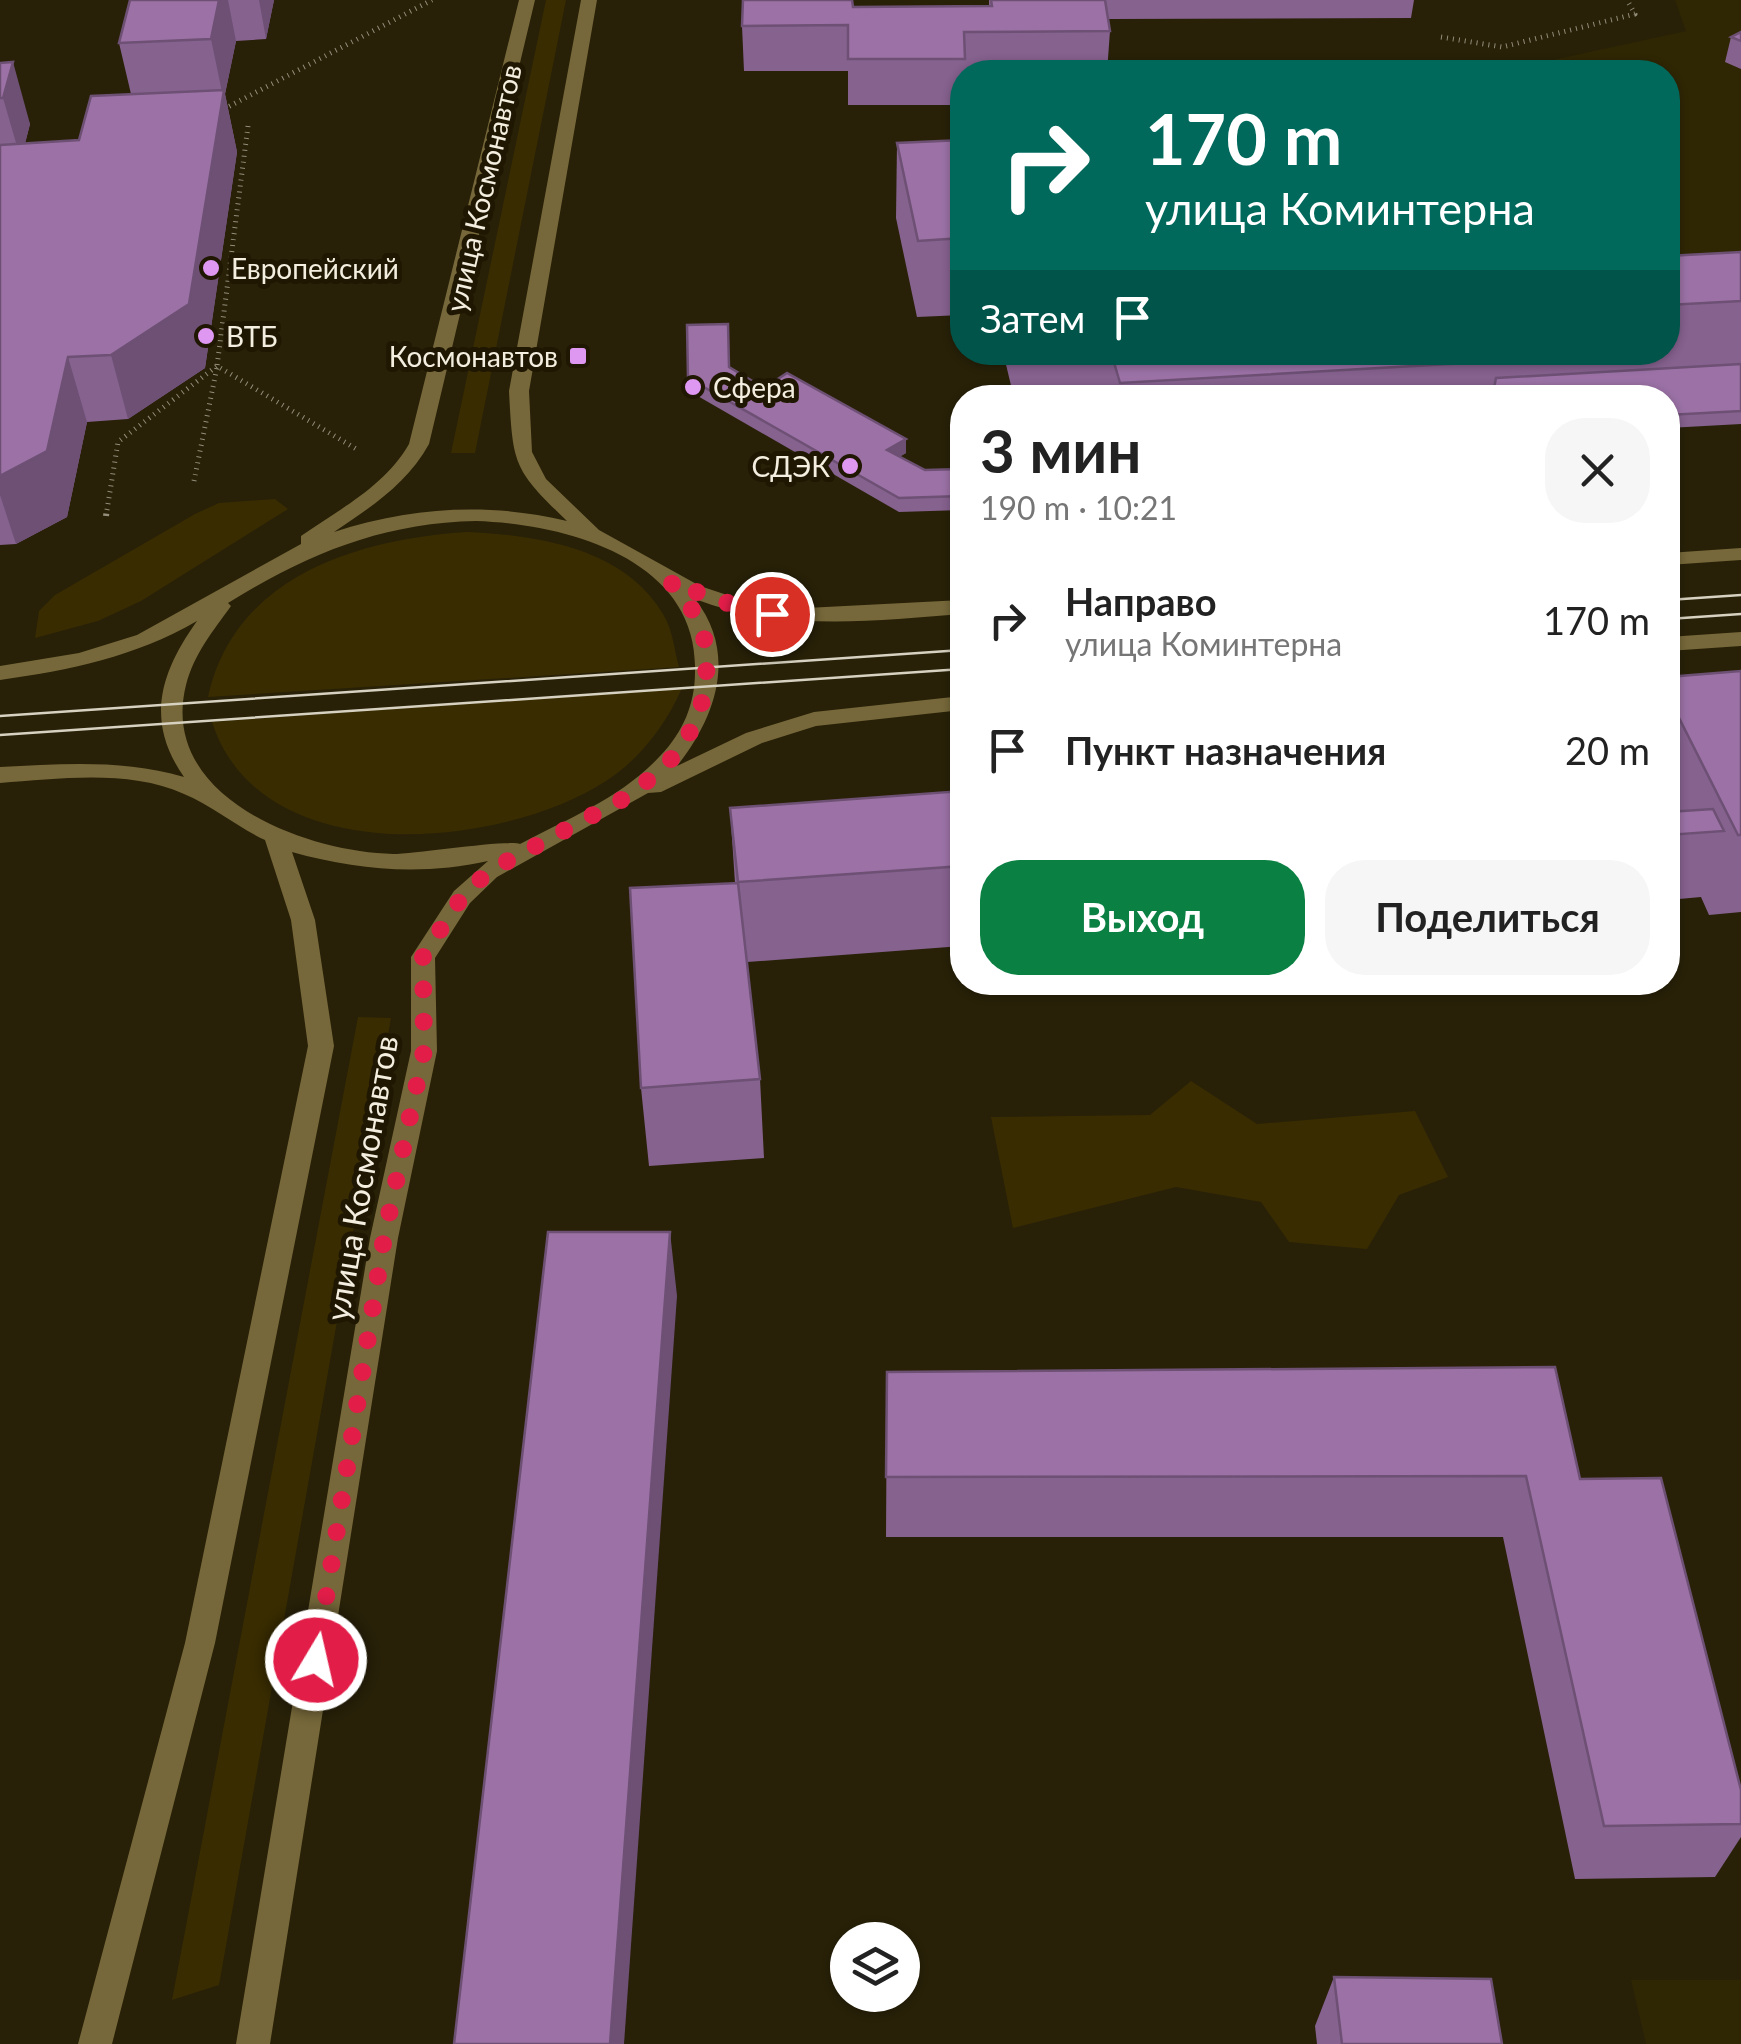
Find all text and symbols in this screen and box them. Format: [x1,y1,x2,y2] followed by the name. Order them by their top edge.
[438,61,528,315] street label: улица Космонавтов
[1145,96,1342,180] text: 170 m
[980,100,1110,230] icon: right
[1145,181,1535,235] text: улица Коминтерна
[231,251,399,285] place label: Европейский
[200,257,222,279] marker: Европейский
[1105,290,1160,345] icon: arrive
[980,295,1085,341] text: Затем
[226,319,278,353] place label: ВТБ
[195,325,217,347] marker: ВТБ
[389,339,558,373] place label: Космонавтов
[567,345,589,367] marker: Космонавтов
[713,370,796,404] place label: Сфера
[682,376,704,398] marker: Сфера
[980,414,1142,486] text: 3 мин
[1545,418,1650,523] button: close
[752,449,830,483] place label: СДЭК
[839,455,861,477] marker: СДЭК
[980,488,1177,527] text: 190 m · 10:21
[730,572,815,657] pin
[1065,578,1217,624] text: Направо
[745,587,800,642] icon: arrive
[980,593,1035,648] icon: right
[1543,597,1650,643] text: 170 m
[1065,624,1342,663] text: улица Коминтерна
[980,723,1035,778] icon: arrive
[1065,727,1386,773] text: Пункт назначения
[1565,727,1650,773] text: 20 m
[980,860,1305,975] button: Выход
[1325,860,1650,975] button: Поделиться
[317,1032,405,1324] street label: улица Космонавтов
[264,1608,368,1712] position arrow
[830,1922,920,2012] map controls
[830,1922,920,2012] button: layers

